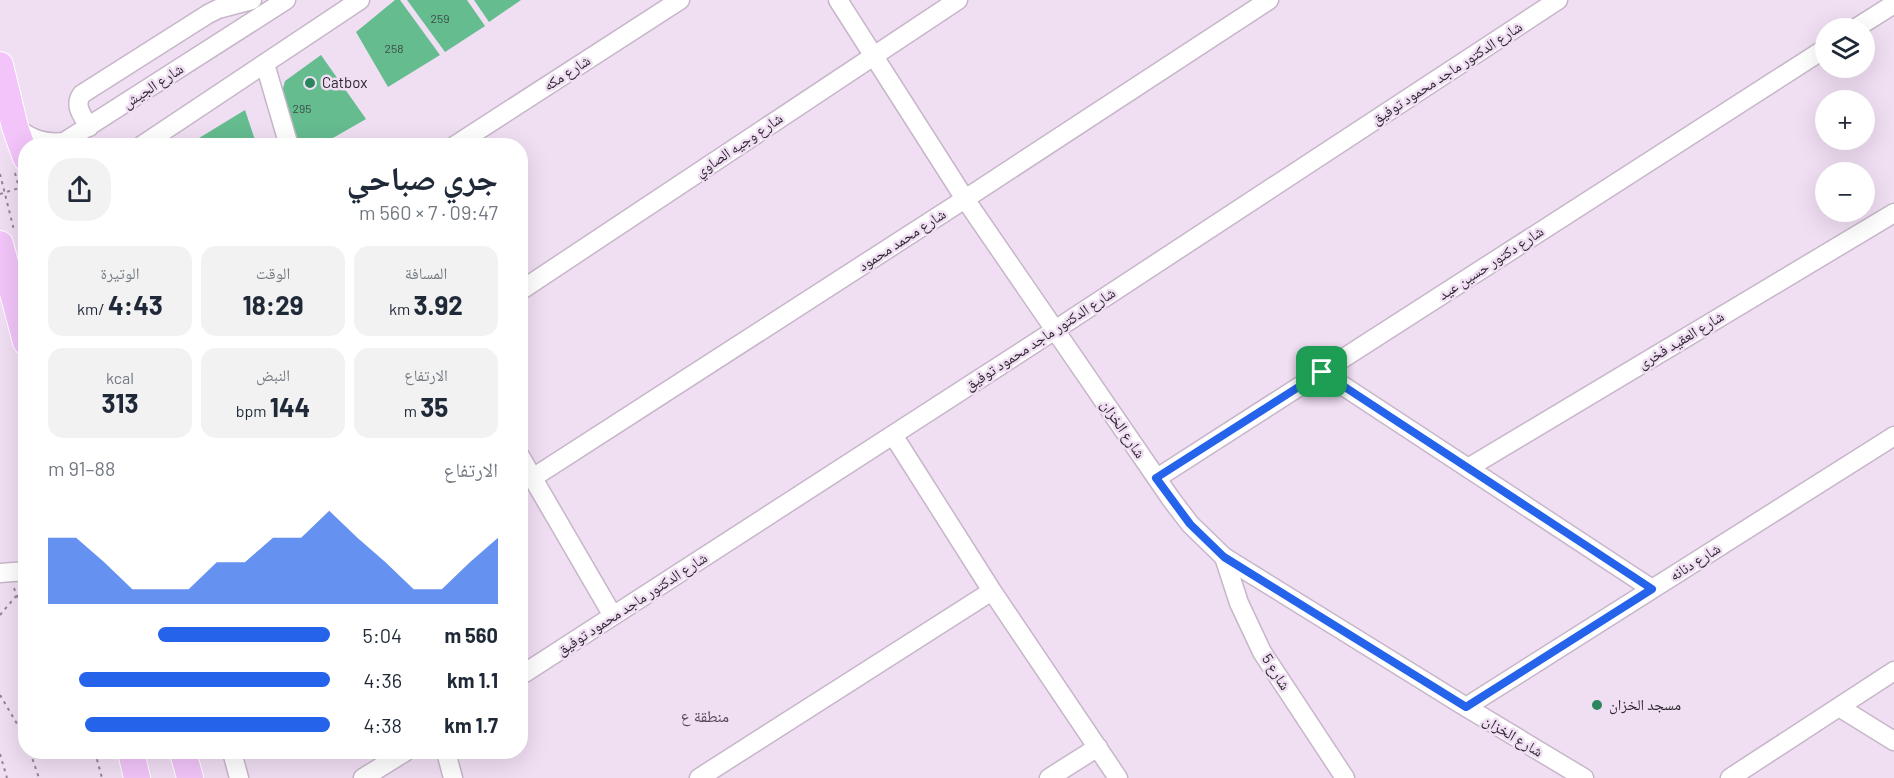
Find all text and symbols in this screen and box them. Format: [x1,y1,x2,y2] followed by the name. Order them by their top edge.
[431,11,449,25] house number: 259
[1368,17,1526,129] street label: شارع الدكتور ماجد محمود توفيق
[1815,18,1875,222] map controls
[1815,18,1875,78] button: layers
[385,41,403,55] house number: 258
[540,50,594,96] street label: شارع مكه
[119,59,187,113] street label: شارع الجيش
[322,73,367,91] place label: Catbox
[303,76,317,90] marker: Catbox
[1815,90,1875,150] button: +
[293,101,311,115] house number: 295
[691,108,788,183] street label: شارع وجيه الصاوي
[346,157,498,197] text: جري صباحي
[48,158,111,221] button: share
[1815,162,1875,222] button: −
[359,200,498,224] text: 09:47 · 7 × 560 m
[854,204,950,276] street label: شارع محمد محمود
[1434,221,1548,305] street label: شارع دكتور حسين عيد
[101,263,139,282] text: الوتيرة
[256,263,290,282] text: الوقت
[405,263,447,282] text: المسافة
[961,283,1119,395] street label: شارع الدكتور ماجد محمود توفيق
[108,289,163,320] text: 4:43
[242,289,304,320] text: 18:29
[414,289,463,320] text: 3.92
[77,299,108,318] text: /km
[389,299,414,318] text: km
[1634,306,1728,374] street label: شارع العقيد فخرى
[1296,346,1347,397] pin
[1305,355,1338,388] icon: arrive
[256,365,290,384] text: النبض
[404,365,448,384] text: الارتفاع
[106,368,134,387] text: kcal
[101,387,139,418] text: 313
[270,391,310,422] text: 144
[420,391,448,422] text: 35
[1096,396,1150,462] street label: شارع الخزان
[236,401,270,420] text: bpm
[404,401,420,420] text: m
[48,456,115,480] text: 88–91 m
[443,457,498,481] text: الارتفاع
[1666,538,1724,585] street label: شارع دنانه
[553,548,711,660] street label: شارع الدكتور ماجد محمود توفيق
[363,623,402,647] text: 5:04
[444,623,498,647] text: 560 m
[1257,650,1295,694] street label: شارع 5
[364,668,402,692] text: 4:36
[447,668,498,692] text: 1.1 km
[1609,695,1681,715] place label: مسجد الخزان
[1590,698,1604,712] marker: مسجد الخزان
[681,706,729,727] district label: منطقة ع
[1479,710,1547,762] street label: شارع الخزان
[363,713,402,737] text: 4:38
[444,713,498,737] text: 1.7 km

